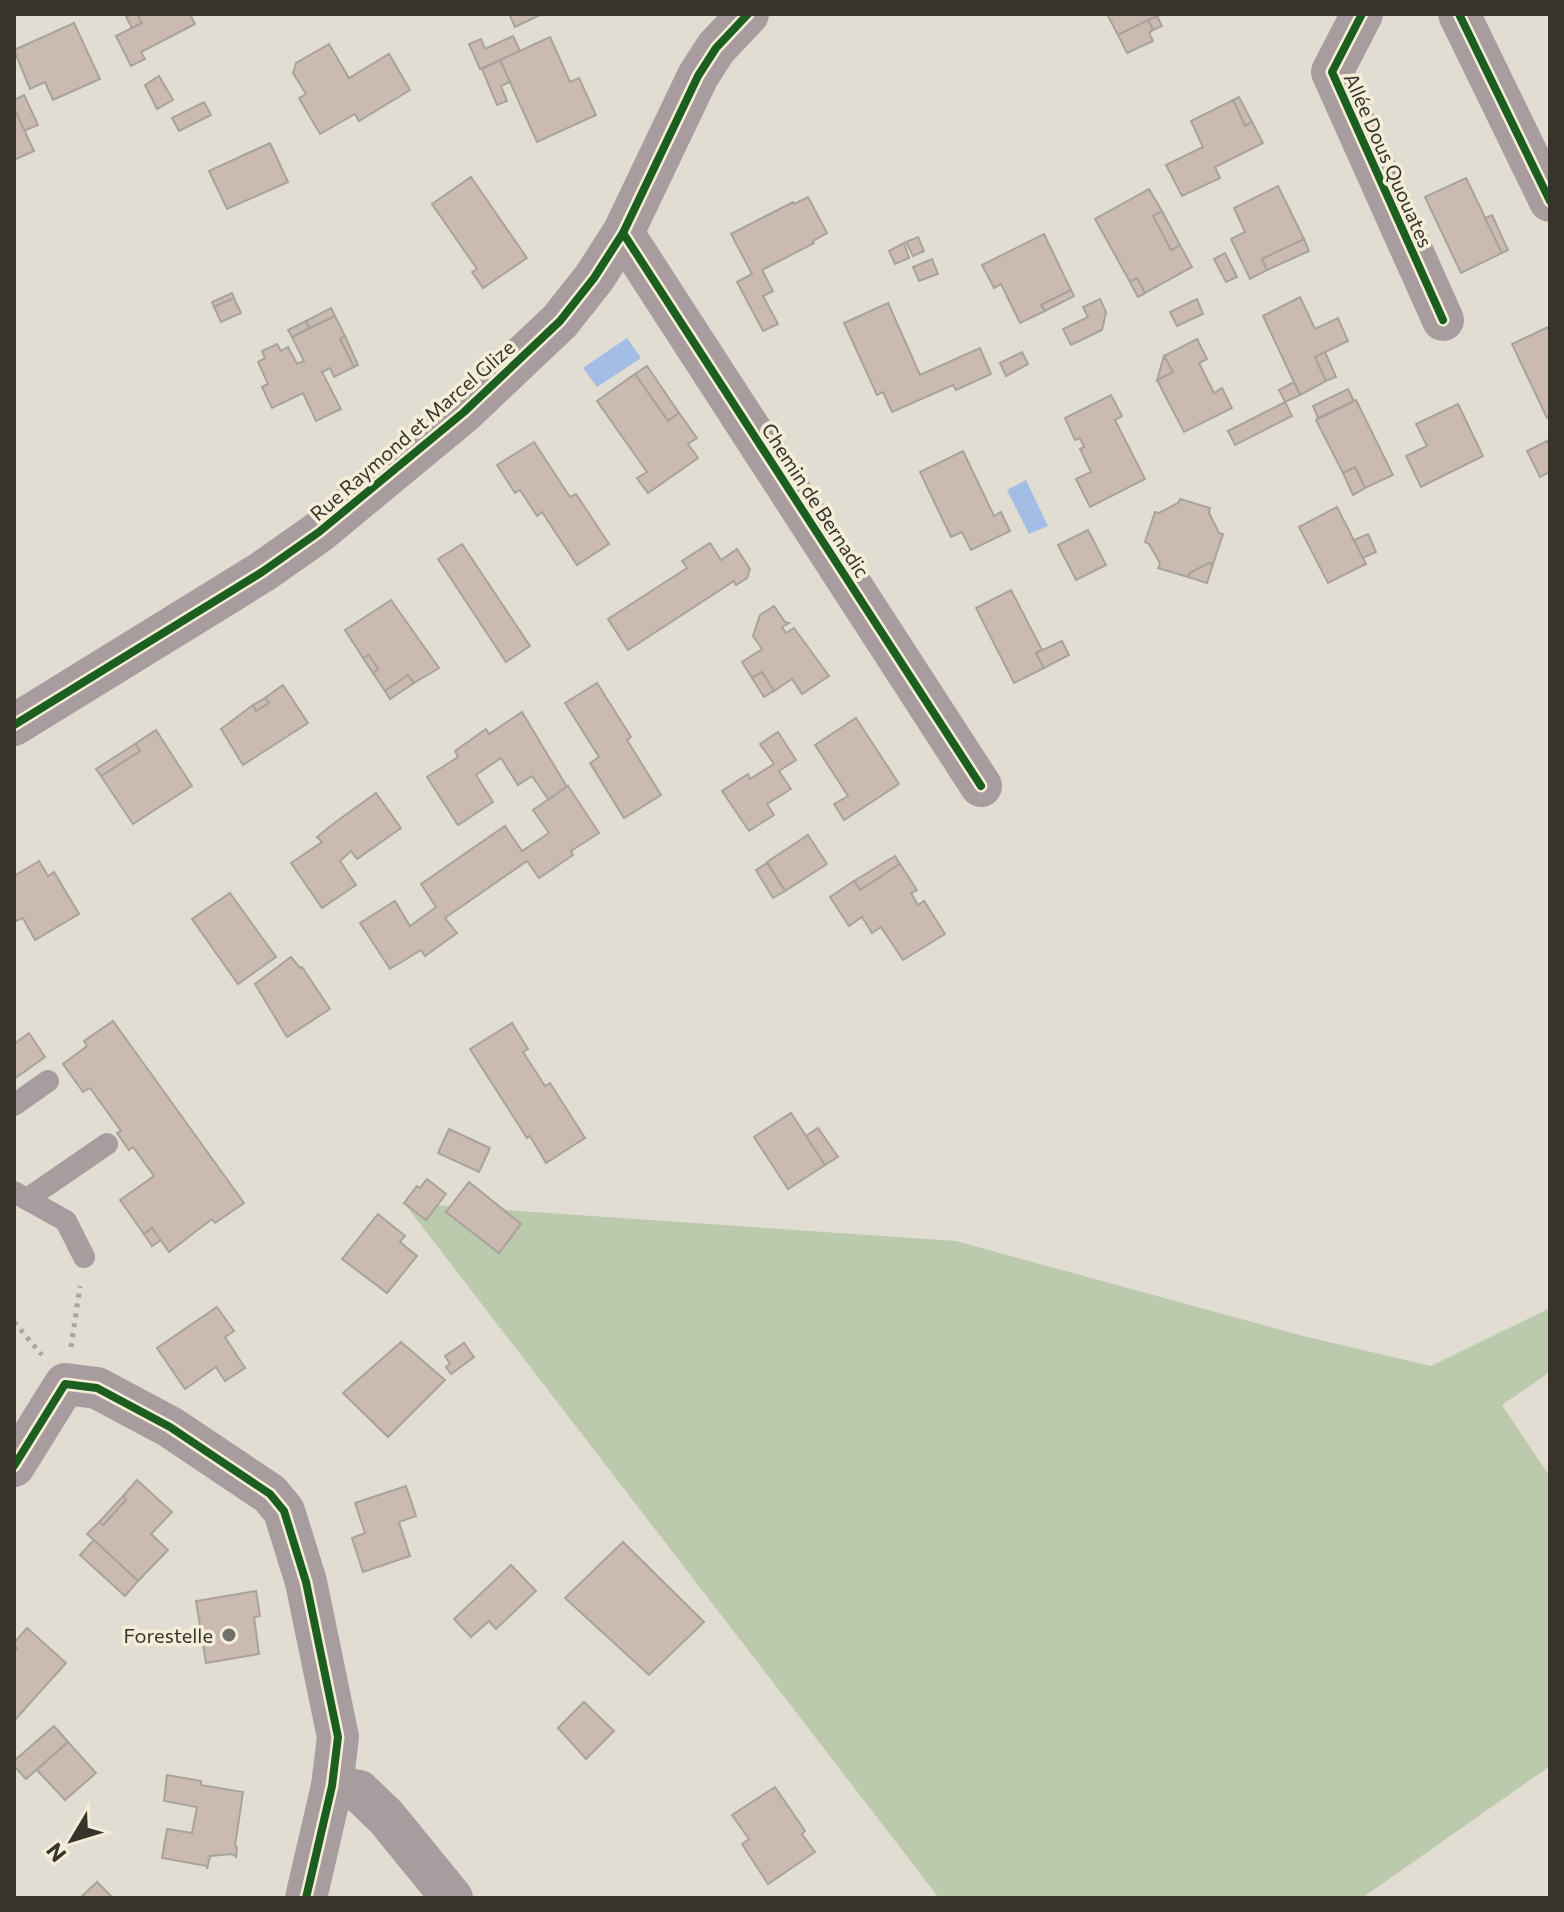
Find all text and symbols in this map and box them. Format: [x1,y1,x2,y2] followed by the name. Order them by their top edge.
[1340,69,1438,251] street label: Allée Dous Quouates
[305,335,519,525] street label: Rue Raymond et Marcel Glize
[757,418,875,582] street label: Chemin de Bernadic
[123,1623,213,1647] place label: Forestelle
[220,1626,238,1644] marker: Forestelle
[32,1800,112,1880] north arrow
[40,1838,72,1867] text: N

